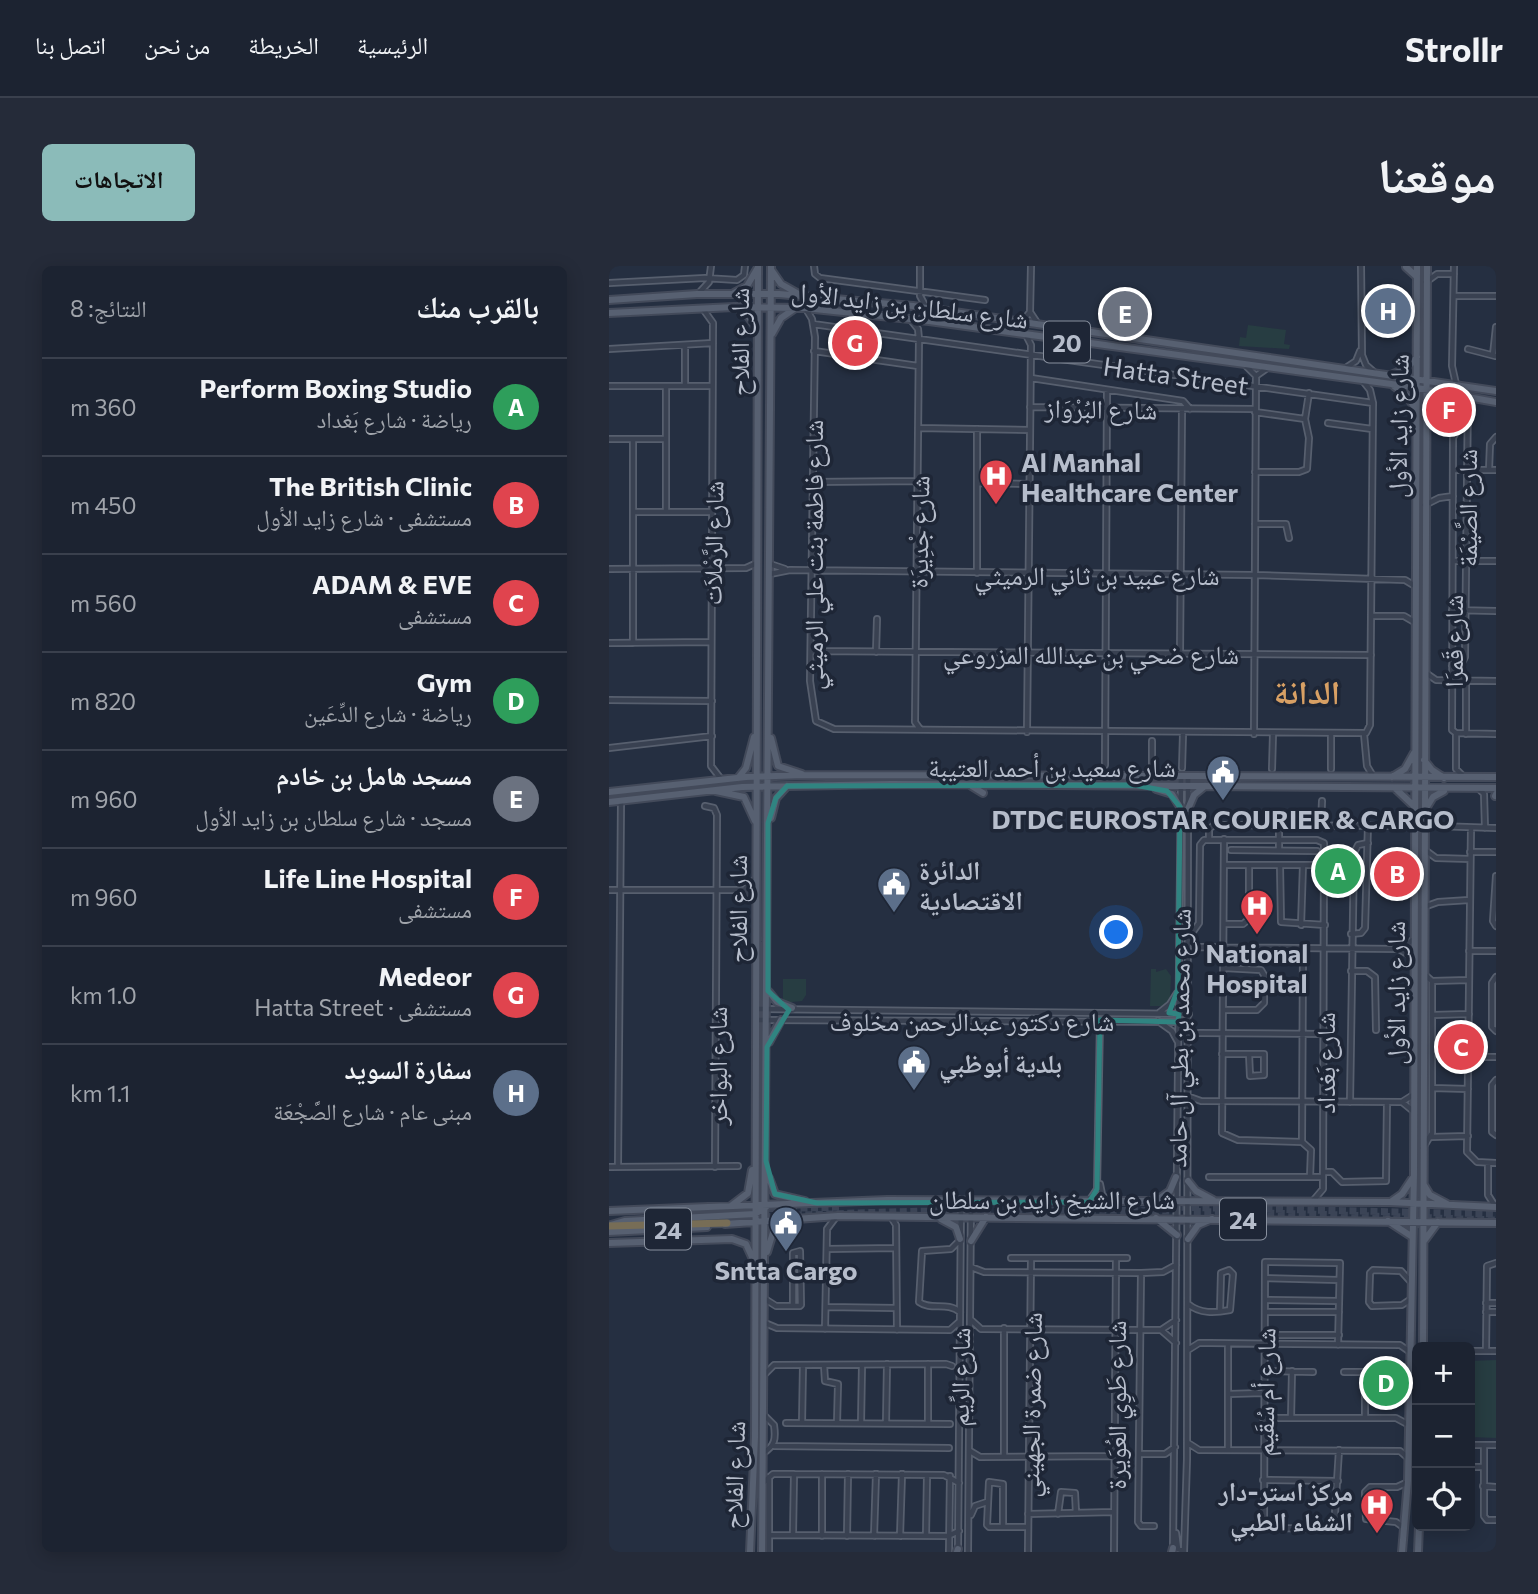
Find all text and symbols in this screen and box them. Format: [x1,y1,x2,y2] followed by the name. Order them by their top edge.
[1405,28,1503,69] text: Strollr
[35,30,106,59] text: اتصل بنا
[144,30,210,59] text: من نحن
[248,30,319,59] text: الخريطة
[357,30,428,59] text: الرئيسية
[1378,143,1496,203] text: موقعنا
[42,144,195,221] button: الاتجاهات
[790,274,1030,336] street label: شارع سلطان بن زايد الأول
[1365,285,1411,337] pin: H
[416,287,539,324] text: بالقرب منك
[723,288,756,396] street label: شارع الفلاح
[1102,288,1148,340] pin: E
[70,294,147,322] text: النتائج: 8
[832,317,878,369] pin: G
[1044,322,1090,362] road number: 20
[1101,349,1251,401] street label: Hatta Street
[1380,354,1416,498] street label: شارع زايد الأول
[199,372,472,403] text: Perform Boxing Studio
[1426,384,1472,436] pin: F
[1043,392,1158,426] street label: شارع البُرْوَاز
[70,393,137,421] text: 360 m
[508,393,524,421] text: A
[317,405,472,433] text: رياضة · شارع بَغداد
[797,420,834,690] street label: شارع فاطمة بنت علي الرميثي
[1021,446,1238,507] place label: Al Manhal Healthcare Center
[1451,449,1484,567] street label: شارع الصَّيْمَة
[977,457,1015,506] hospital icon: Al Manhal Healthcare Center
[269,470,472,501] text: The British Clinic
[902,475,936,589] street label: شارع جْدِيرَة
[695,481,731,605] street label: شارع الرَّمْلاَت
[70,491,137,519] text: 450 m
[508,491,524,519] text: B
[256,503,472,531] text: مستشفى · شارع زايد الأول
[974,559,1220,596] street label: شارع عبيد بن ثاني الرميثي
[312,568,472,599] text: ADAM & EVE
[70,589,137,617] text: 560 m
[508,589,524,617] text: C
[1437,595,1470,687] street label: شارع قَمرَا
[398,601,472,629] text: مستشفى
[943,638,1239,675] street label: شارع ضحي بن عبدالله المزروعي
[417,666,472,697] text: Gym
[1274,670,1340,711] district label: الدانة
[70,687,136,715] text: 820 m
[508,687,524,715] text: D
[304,699,472,727] text: رياضة · شارع الدِّعَين
[928,751,1176,784] street label: شارع سعيد بن أحمد العتيبة
[1204,753,1242,802] public building icon: DTDC EUROSTAR COURIER & CARGO
[276,759,472,790] text: مسجد هامل بن خادم
[70,785,137,813] text: 960 m
[509,785,523,813] text: E
[195,803,472,831] text: مسجد · شارع سلطان بن زايد الأول
[992,803,1454,834] place label: DTDC EUROSTAR COURIER & CARGO
[1315,845,1361,897] pin: A
[1374,848,1420,900] pin: B
[919,854,1023,915] place label: الدائرة الاقتصادية
[721,855,754,963] street label: شارع الفلاح
[263,862,472,893] text: Life Line Hospital
[875,865,913,914] public building icon: الدائرة الاقتصادية
[70,883,137,911] text: 960 m
[509,883,523,911] text: F
[1238,887,1276,936] hospital icon: National Hospital
[398,895,472,923] text: مستشفى
[1160,908,1202,1168] street label: شارع محمد بن بطي آل حامد
[1099,915,1133,949] your location
[1379,921,1412,1065] street label: شارع زايد الأول
[1206,937,1308,998] place label: National Hospital
[378,960,472,991] text: Medeor
[70,981,137,1009] text: 1.0 km
[508,981,524,1009] text: G
[254,993,472,1021] text: مستشفى · Hatta Street
[830,1005,1114,1038] street label: شارع دكتور عبدالرحمن مخلوف
[701,1006,734,1127] street label: شارع البواخر
[1309,1012,1342,1114] street label: شارع بَغداد
[1438,1021,1484,1073] pin: C
[895,1043,933,1092] public building icon: بلدية أبوظبي
[939,1047,1062,1084] place label: بلدية أبوظبي
[344,1053,472,1084] text: سفارة السويد
[70,1079,130,1107] text: 1.1 km
[507,1079,525,1107] text: H
[273,1097,472,1125] text: مبنى عام · شارع الصَّجْعَة
[929,1183,1175,1217] street label: شارع الشيخ زايد بن سلطان
[1220,1198,1266,1239] road number: 24
[767,1204,805,1253] public building icon: Sntta Cargo
[645,1209,691,1250] road number: 24
[714,1254,858,1285] place label: Sntta Cargo
[1013,1312,1054,1498] street label: شارع ضمرة الجهيني
[1100,1320,1137,1490] street label: شارع طَوِي العُوَيرة
[943,1327,978,1427] street label: شارع الرِّيم
[1247,1327,1285,1457] street label: شارع أم سُقَيم
[1412,1342,1475,1531] map controls
[1412,1342,1475,1405] button: +
[1363,1357,1409,1409] pin: D
[1412,1405,1475,1468] button: −
[716,1420,752,1530] street label: شارع الفلاح
[1412,1468,1475,1531] button: locate
[1218,1475,1353,1542] place label: مركز استر-دار الشفاء الطبي
[1358,1486,1396,1535] hospital icon: مركز استر-دار الشفاء الطبي

